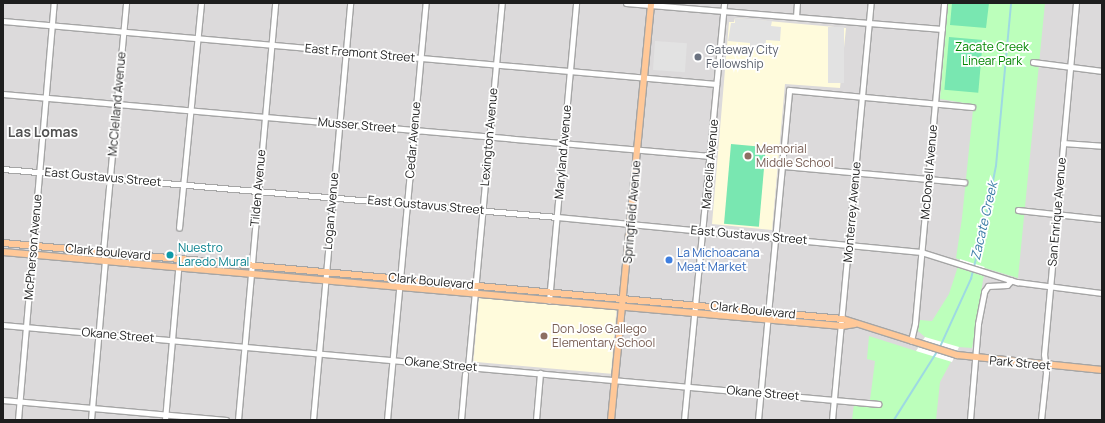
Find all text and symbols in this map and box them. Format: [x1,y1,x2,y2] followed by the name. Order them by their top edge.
[955,40,1029,68] park label: Zacate Creek Linear Park
[304,41,416,65] street label: East Fremont Street
[706,43,779,71] place label: Gateway City Fellowship
[105,51,129,157] street label: McClelland Avenue
[693,52,703,62] marker: Gateway City Fellowship
[478,87,500,187] street label: Lexington Avenue
[402,101,424,179] street label: Cedar Avenue
[552,104,574,200] street label: Maryland Avenue
[317,114,397,136] street label: Musser Street
[699,118,721,210] street label: Marcella Avenue
[8,124,78,140] district label: Las Lomas
[918,124,940,220] street label: McDonell Avenue
[756,142,833,170] place label: Memorial Middle School
[247,149,269,227] street label: Tilden Avenue
[743,151,753,161] marker: Memorial Middle School
[1045,157,1069,267] street label: San Enrique Avenue
[620,160,644,264] street label: Springfield Avenue
[840,161,864,263] street label: Monterrey Avenue
[44,165,162,189] street label: East Gustavus Street
[320,172,342,250] street label: Logan Avenue
[967,180,1001,262] water label: Zacate Creek
[21,193,45,301] street label: McPherson Avenue
[367,193,485,217] street label: East Gustavus Street
[690,223,808,247] street label: East Gustavus Street
[65,241,151,263] street label: Clark Boulevard
[178,241,249,269] place label: Nuestro Laredo Mural
[677,246,760,274] place label: La Michoacana Meat Market
[165,250,175,260] marker: Nuestro Laredo Mural
[664,255,674,265] marker: La Michoacana Meat Market
[388,270,474,292] street label: Clark Boulevard
[710,298,796,322] street label: Clark Boulevard
[552,322,655,350] place label: Don Jose Gallego Elementary School
[81,325,155,345] street label: Okane Street
[539,331,549,341] marker: Don Jose Gallego Elementary School
[989,353,1051,373] street label: Park Street
[404,354,478,374] street label: Okane Street
[726,383,800,403] street label: Okane Street

